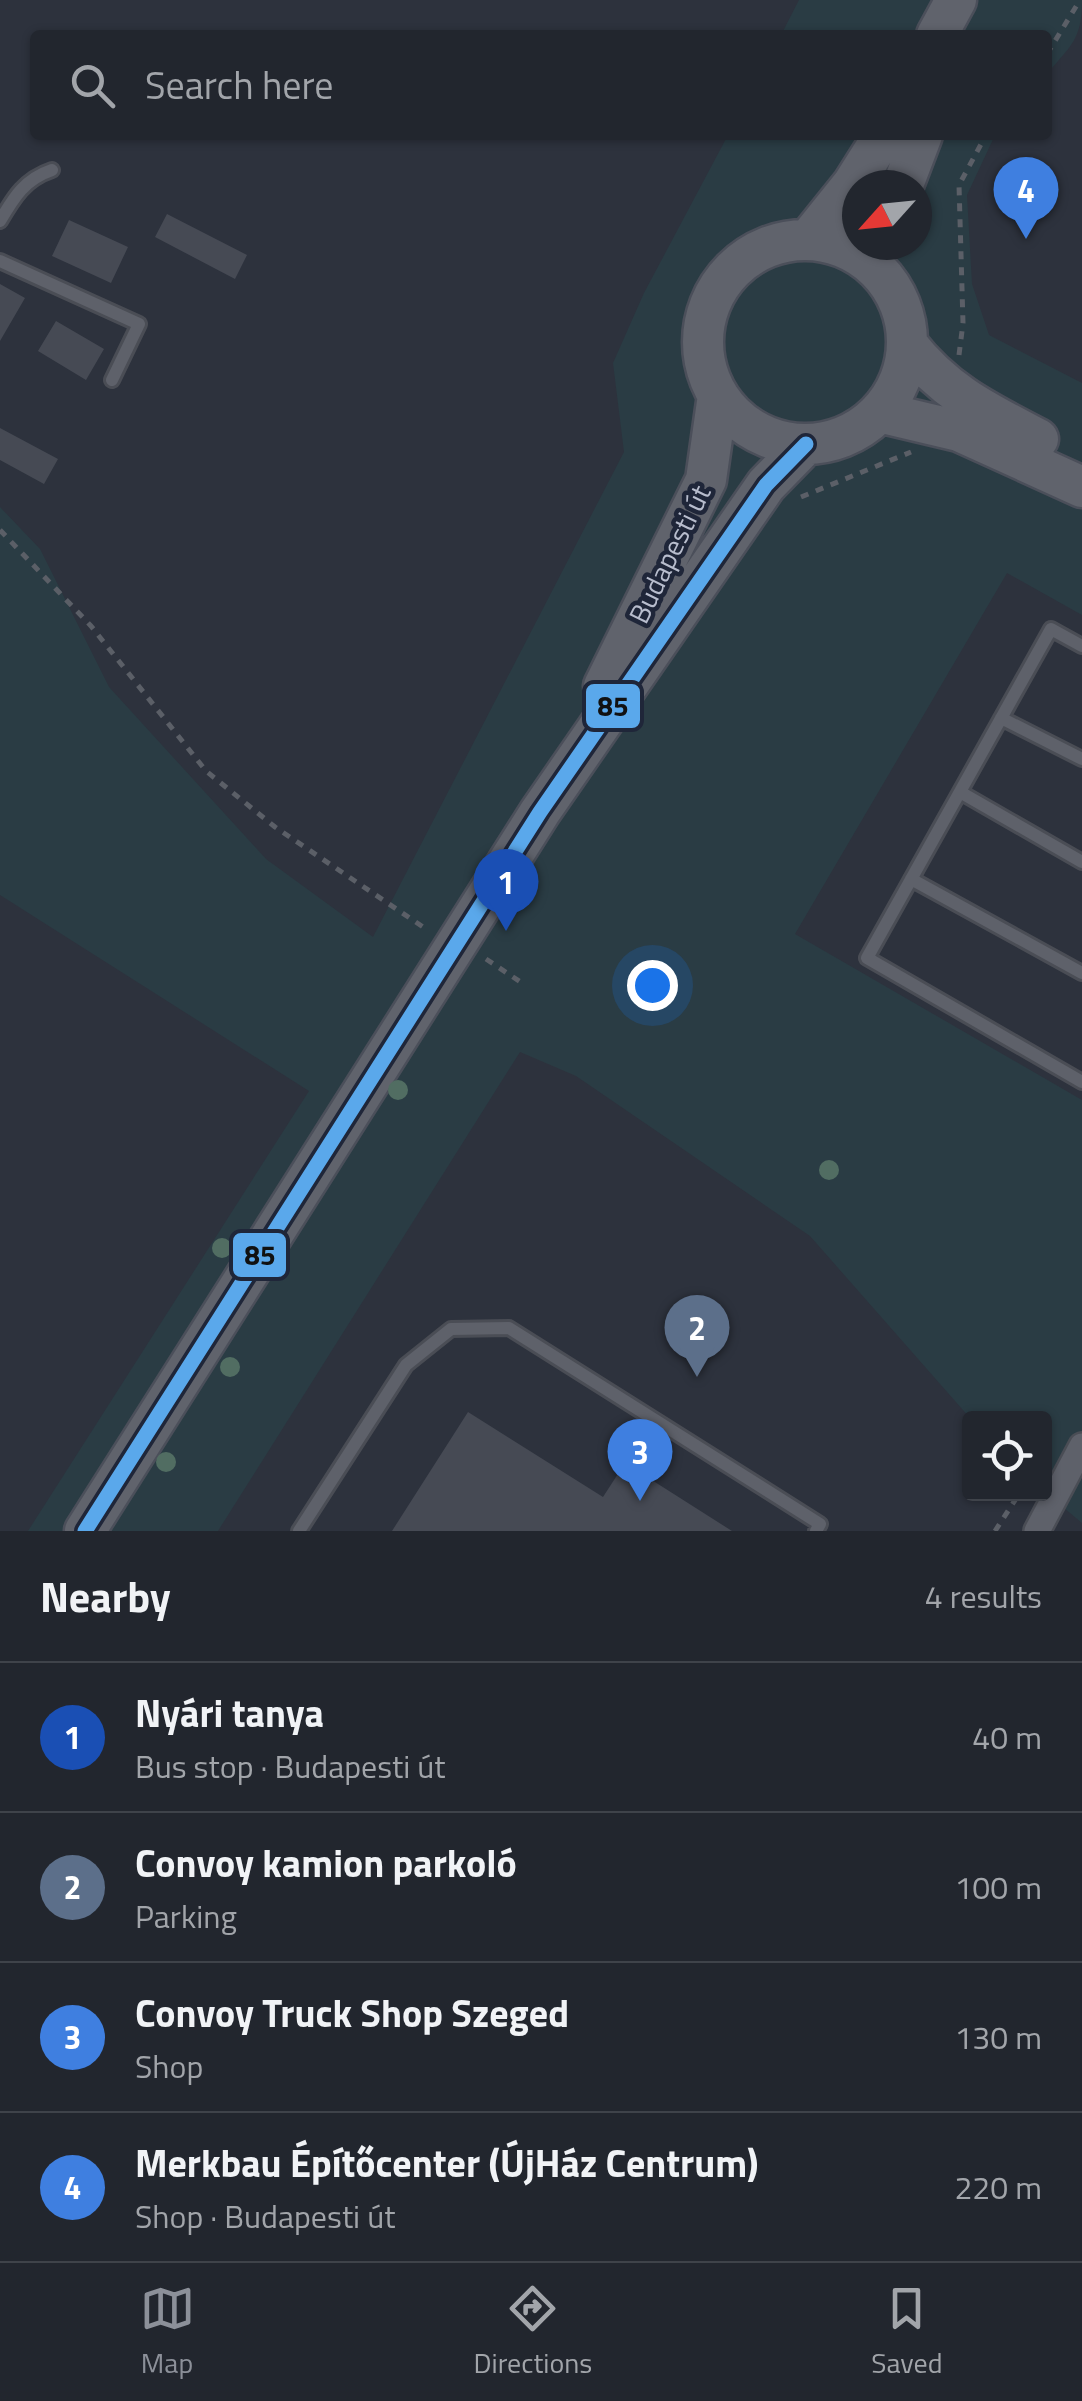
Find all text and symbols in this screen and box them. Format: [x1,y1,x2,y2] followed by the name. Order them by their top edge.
[30,30,1052,140] search box
[145,56,333,114] text: Search here
[65,58,120,113] icon: search
[994,156,1058,239] pin: 4
[842,170,932,260] north arrow
[617,477,721,631] street label: Budapesti út
[584,682,642,730] line badge: 85
[597,684,629,727] text: 85
[474,848,538,931] pin: 1
[627,960,678,1011] your location
[231,1231,288,1279] line badge: 85
[244,1233,276,1276] text: 85
[664,1294,730,1377] pin: 2
[962,1411,1052,1501] map controls
[962,1411,1052,1501] button: locate
[608,1418,672,1501] pin: 3
[40,1564,171,1628] text: Nearby
[925,1572,1042,1620] text: 4 results
[135,1684,324,1742] text: Nyári tanya
[64,1713,81,1761] text: 1
[972,1713,1042,1761] text: 40 m
[135,1742,446,1790] text: Bus stop · Budapesti út
[135,1834,517,1892] text: Convoy kamion parkoló
[64,1863,81,1911] text: 2
[954,1863,1042,1911] text: 100 m
[135,1892,237,1940] text: Parking
[135,1984,569,2042] text: Convoy Truck Shop Szeged
[64,2013,81,2061] text: 3
[954,2013,1042,2061] text: 130 m
[135,2042,203,2090] text: Shop
[135,2134,758,2192] text: Merkbau Építőcenter (ÚjHáz Centrum)
[64,2163,81,2211] text: 4
[954,2163,1042,2211] text: 220 m
[135,2192,395,2240] text: Shop · Budapesti út
[140,2281,195,2384] tab: Map
[474,2281,592,2384] tab: Directions
[871,2281,942,2384] tab: Saved

